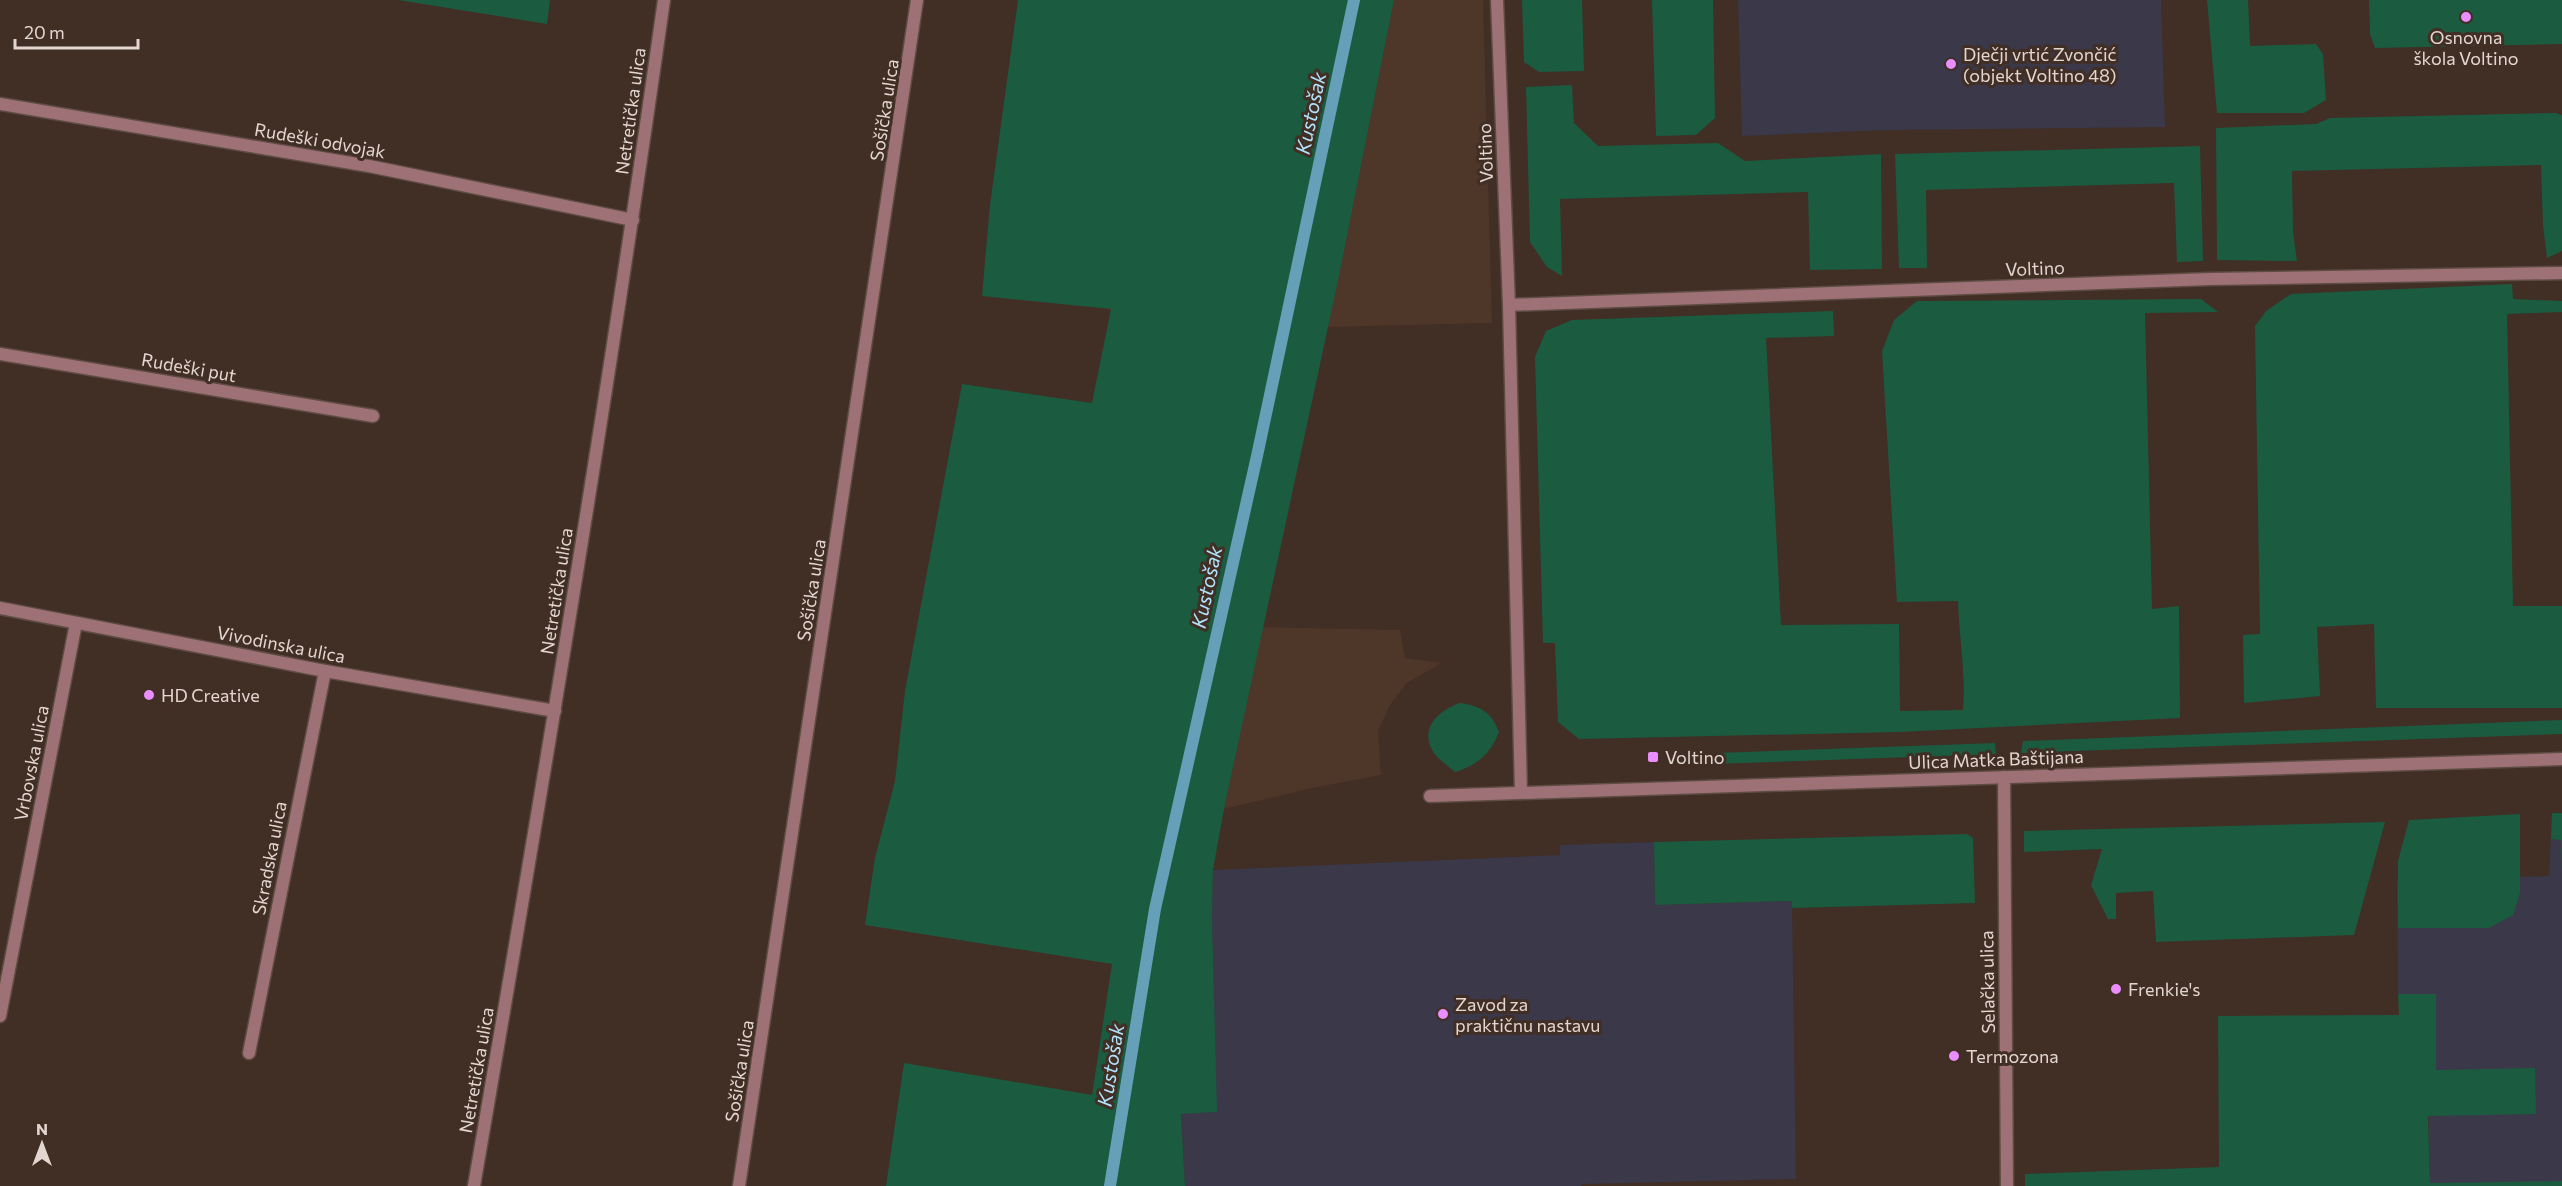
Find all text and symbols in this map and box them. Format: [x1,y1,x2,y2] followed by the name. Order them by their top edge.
[2459,10,2473,24] marker: Osnovna škola Voltino
[15,12,138,50] scale bar
[24,21,65,43] text: 20 m
[2413,26,2519,69] place label: Osnovna škola Voltino
[1963,43,2117,86] place label: Dječji vrtić Zvončić (objekt Voltino 48)
[610,46,650,176] street label: Netretička ulica
[865,57,903,163] street label: Sošička ulica
[1944,57,1958,71] marker: Dječji vrtić Zvončić (objekt Voltino 48)
[1290,68,1331,156] water label: Kustošak
[253,118,387,162] street label: Rudeški odvojak
[1473,123,1497,183] street label: Voltino
[2005,256,2065,280] street label: Voltino
[140,348,238,386] street label: Rudeški put
[535,526,577,656] street label: Netretička ulica
[792,537,830,643] street label: Sošička ulica
[1186,542,1227,630] water label: Kustošak
[215,621,347,667] street label: Vivodinska ulica
[161,684,260,706] place label: HD Creative
[142,688,156,702] marker: HD Creative
[9,703,53,823] street label: Vrbovska ulica
[1908,745,2084,773] street label: Ulica Matka Baštijana
[1665,746,1725,768] place label: Voltino
[1646,750,1660,764] marker: Voltino
[247,799,291,917] street label: Skradska ulica
[1975,930,1999,1034] street label: Selačka ulica
[2128,978,2200,1000] place label: Frenkie's
[2109,982,2123,996] marker: Frenkie's
[1455,993,1600,1036] place label: Zavod za praktičnu nastavu
[454,1005,498,1135] street label: Netretička ulica
[1436,1007,1450,1021] marker: Zavod za praktičnu nastavu
[720,1018,758,1124] street label: Sošička ulica
[1092,1021,1129,1108] water label: Kustošak
[1966,1045,2059,1067] place label: Termozona
[1947,1049,1961,1063] marker: Termozona
[12,1114,72,1174] north arrow
[36,1119,48,1138] text: N

